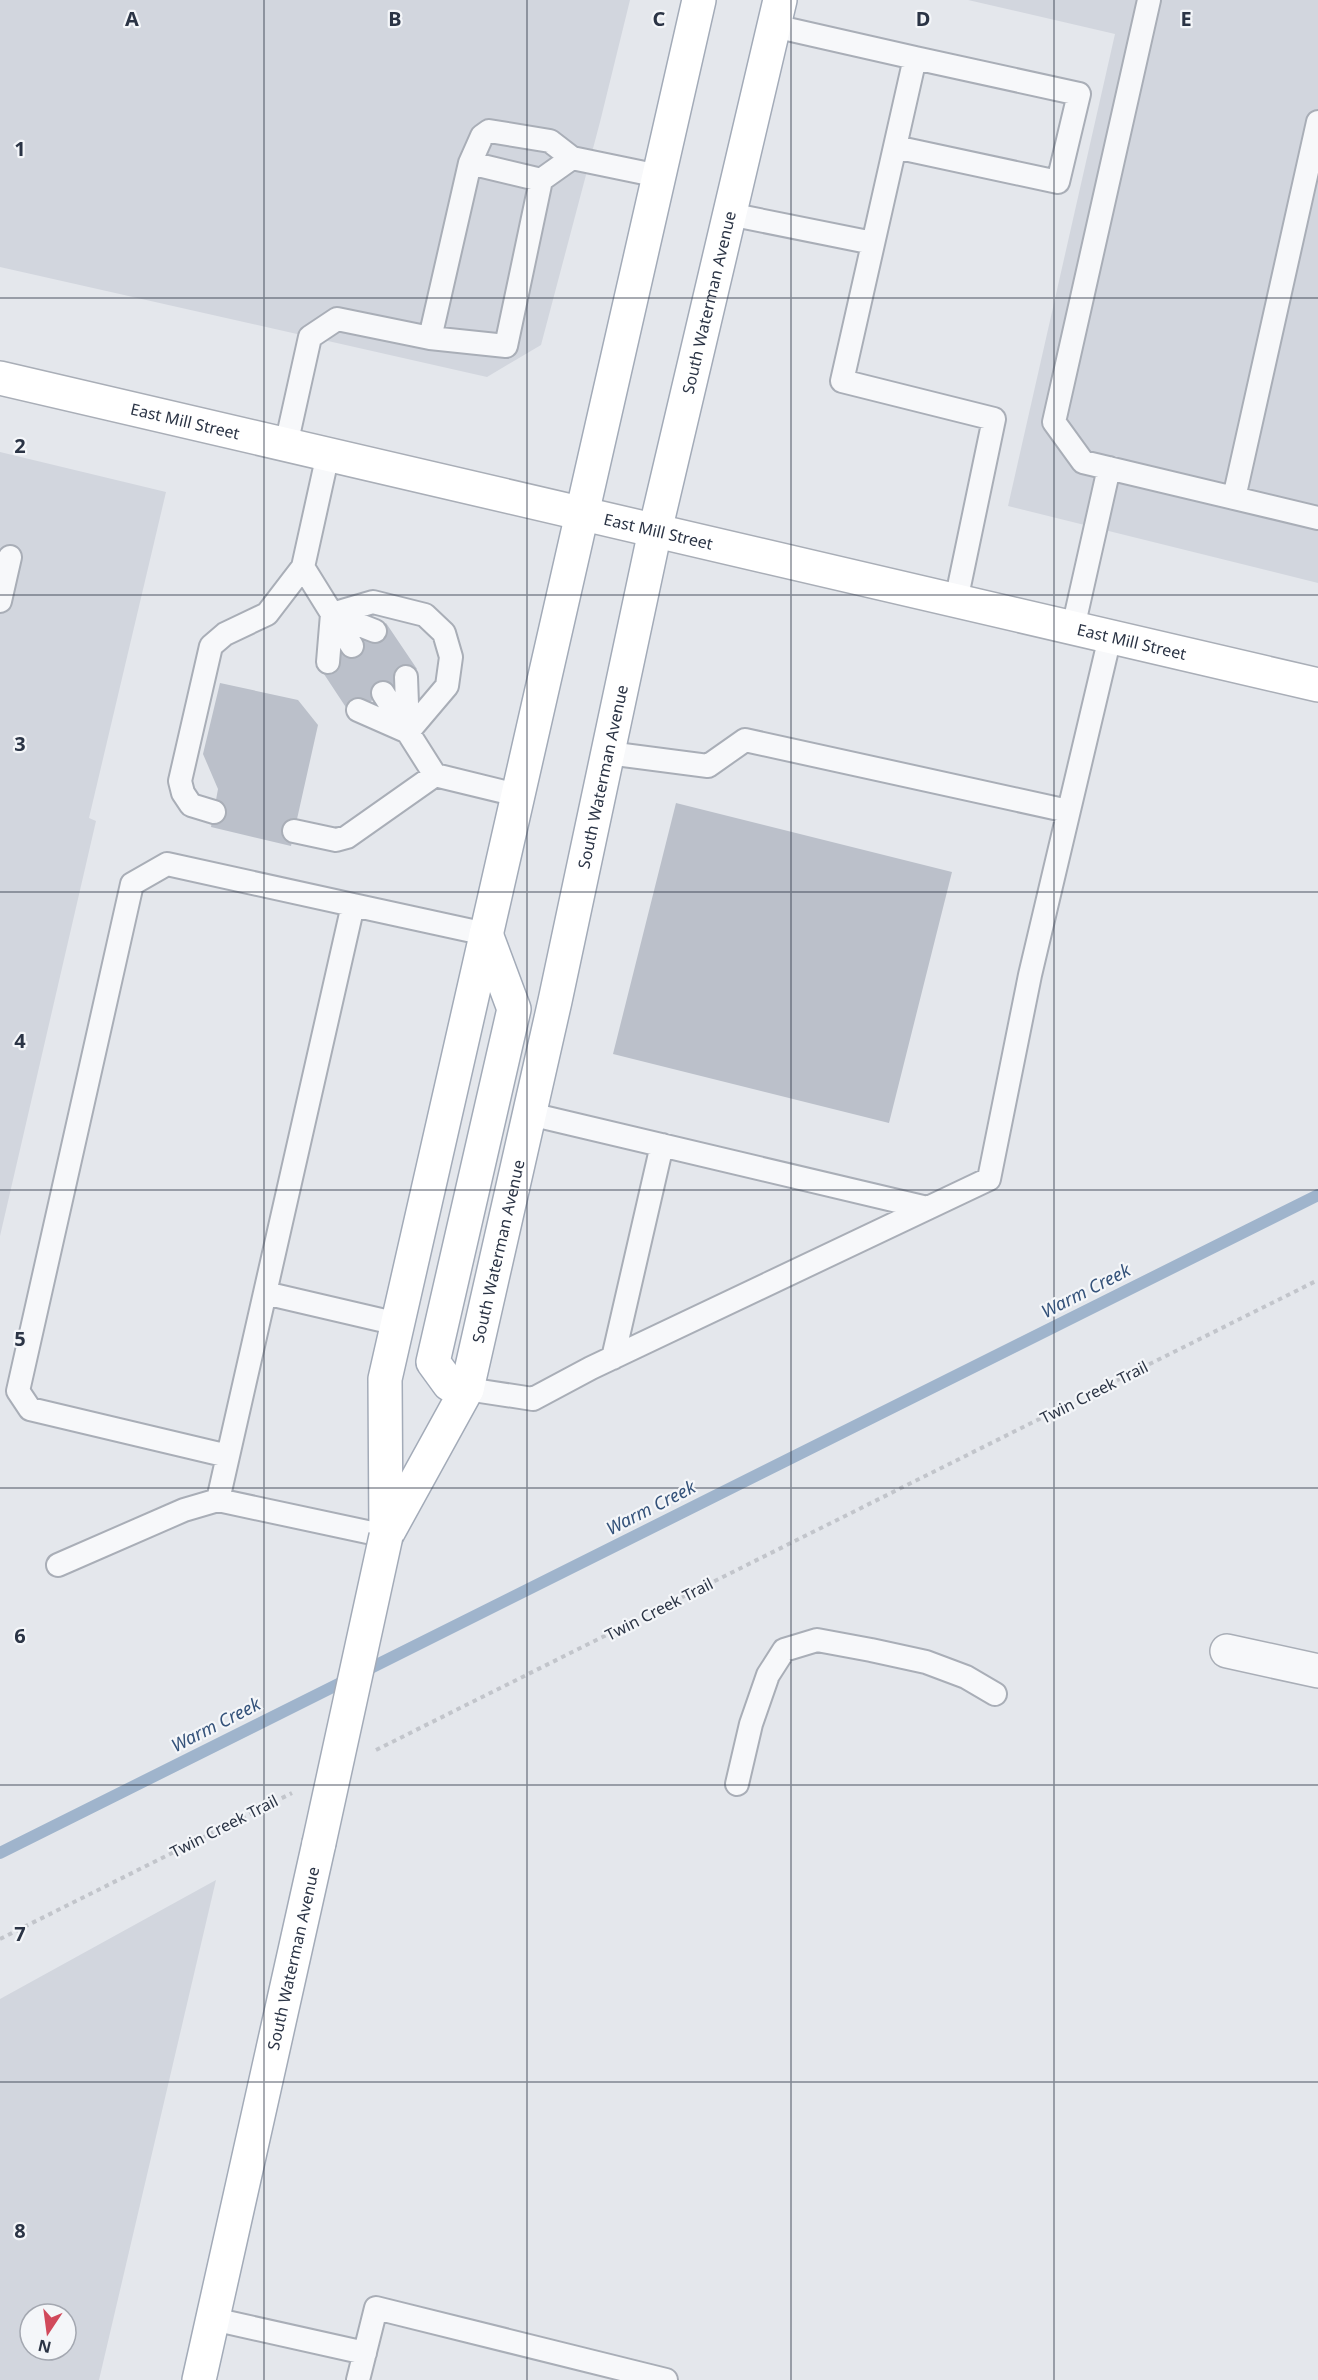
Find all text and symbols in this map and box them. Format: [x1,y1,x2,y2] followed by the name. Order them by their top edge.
[125,5,139,32] text: A
[388,5,402,32] text: B
[653,5,666,32] text: C
[916,5,930,32] text: D
[1180,5,1192,32] text: E
[14,135,26,162] text: 1
[677,209,741,396] street label: South Waterman Avenue
[128,398,242,444] street label: East Mill Street
[14,432,26,459] text: 2
[602,508,715,555] street label: East Mill Street
[1075,618,1189,665] street label: East Mill Street
[572,683,633,871] street label: South Waterman Avenue
[14,730,26,757] text: 3
[14,1027,26,1054] text: 4
[467,1158,530,1345] street label: South Waterman Avenue
[1037,1257,1135,1323] water label: Warm Creek
[14,1325,26,1352] text: 5
[1036,1355,1152,1429] street label: Twin Creek Trail
[602,1474,700,1540] water label: Warm Creek
[601,1572,717,1646] street label: Twin Creek Trail
[14,1622,26,1649] text: 6
[167,1691,265,1757] water label: Warm Creek
[166,1789,282,1863] street label: Twin Creek Trail
[262,1865,324,2052] street label: South Waterman Avenue
[14,1920,26,1947] text: 7
[14,2217,26,2244] text: 8
[18,2302,78,2362] north arrow
[36,2334,53,2359] text: N

